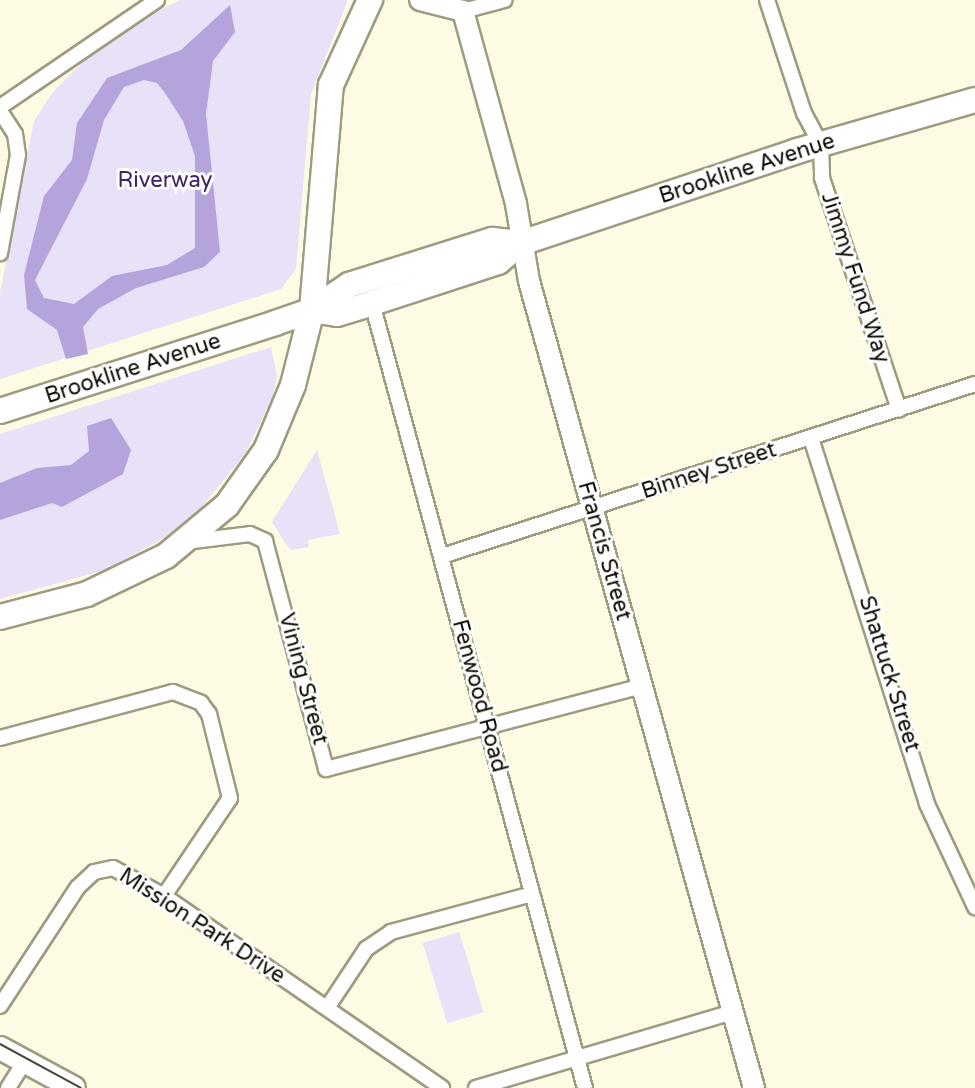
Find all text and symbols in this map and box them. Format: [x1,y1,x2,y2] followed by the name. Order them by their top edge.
[656,128,838,210] street label: Brookline Avenue
[118,168,212,194] park label: Riverway
[815,189,895,367] street label: Jimmy Fund Way
[42,328,224,410] street label: Brookline Avenue
[638,437,780,505] street label: Binney Street
[572,478,636,624] street label: Francis Street
[853,593,925,755] street label: Shattuck Street
[273,610,333,748] street label: Vining Street
[446,617,512,775] street label: Fenwood Road
[114,863,290,989] street label: Mission Park Drive

